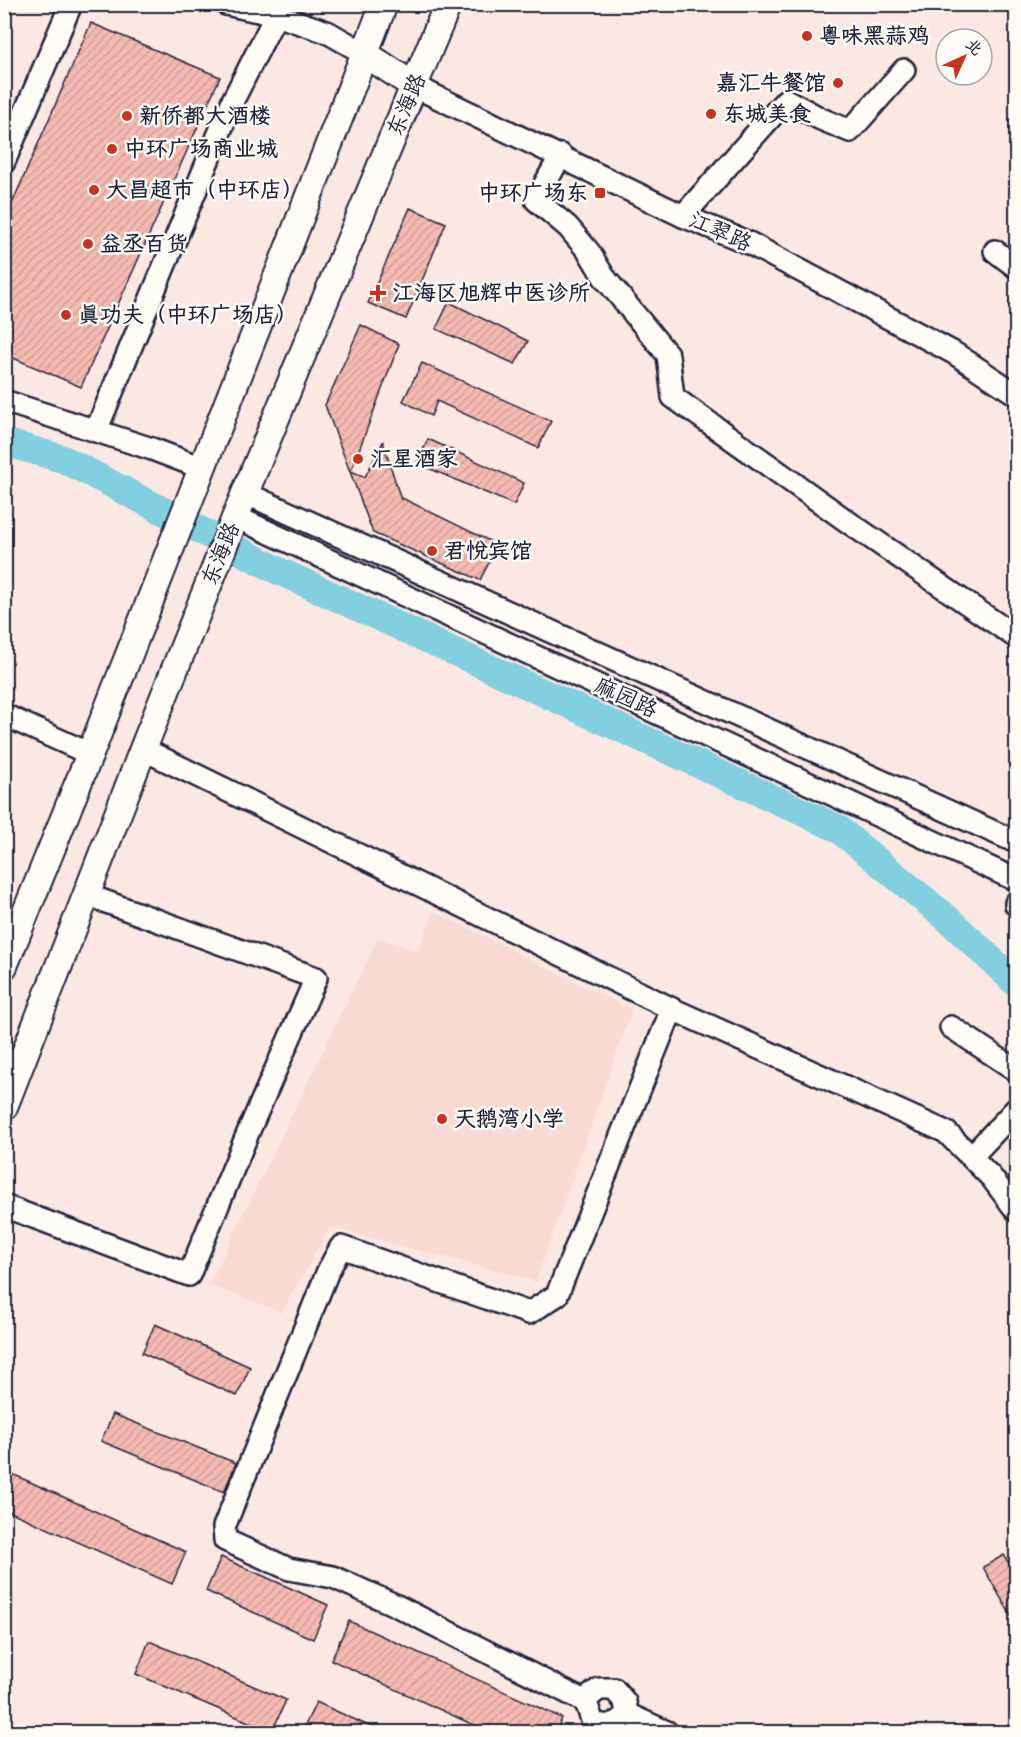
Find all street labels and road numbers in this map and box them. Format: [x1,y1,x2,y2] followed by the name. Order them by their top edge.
[380,69,434,141] street label: 东海路
[684,204,756,260] street label: 江翠路
[194,518,248,590] street label: 东海路
[590,670,662,726] street label: 麻园路

